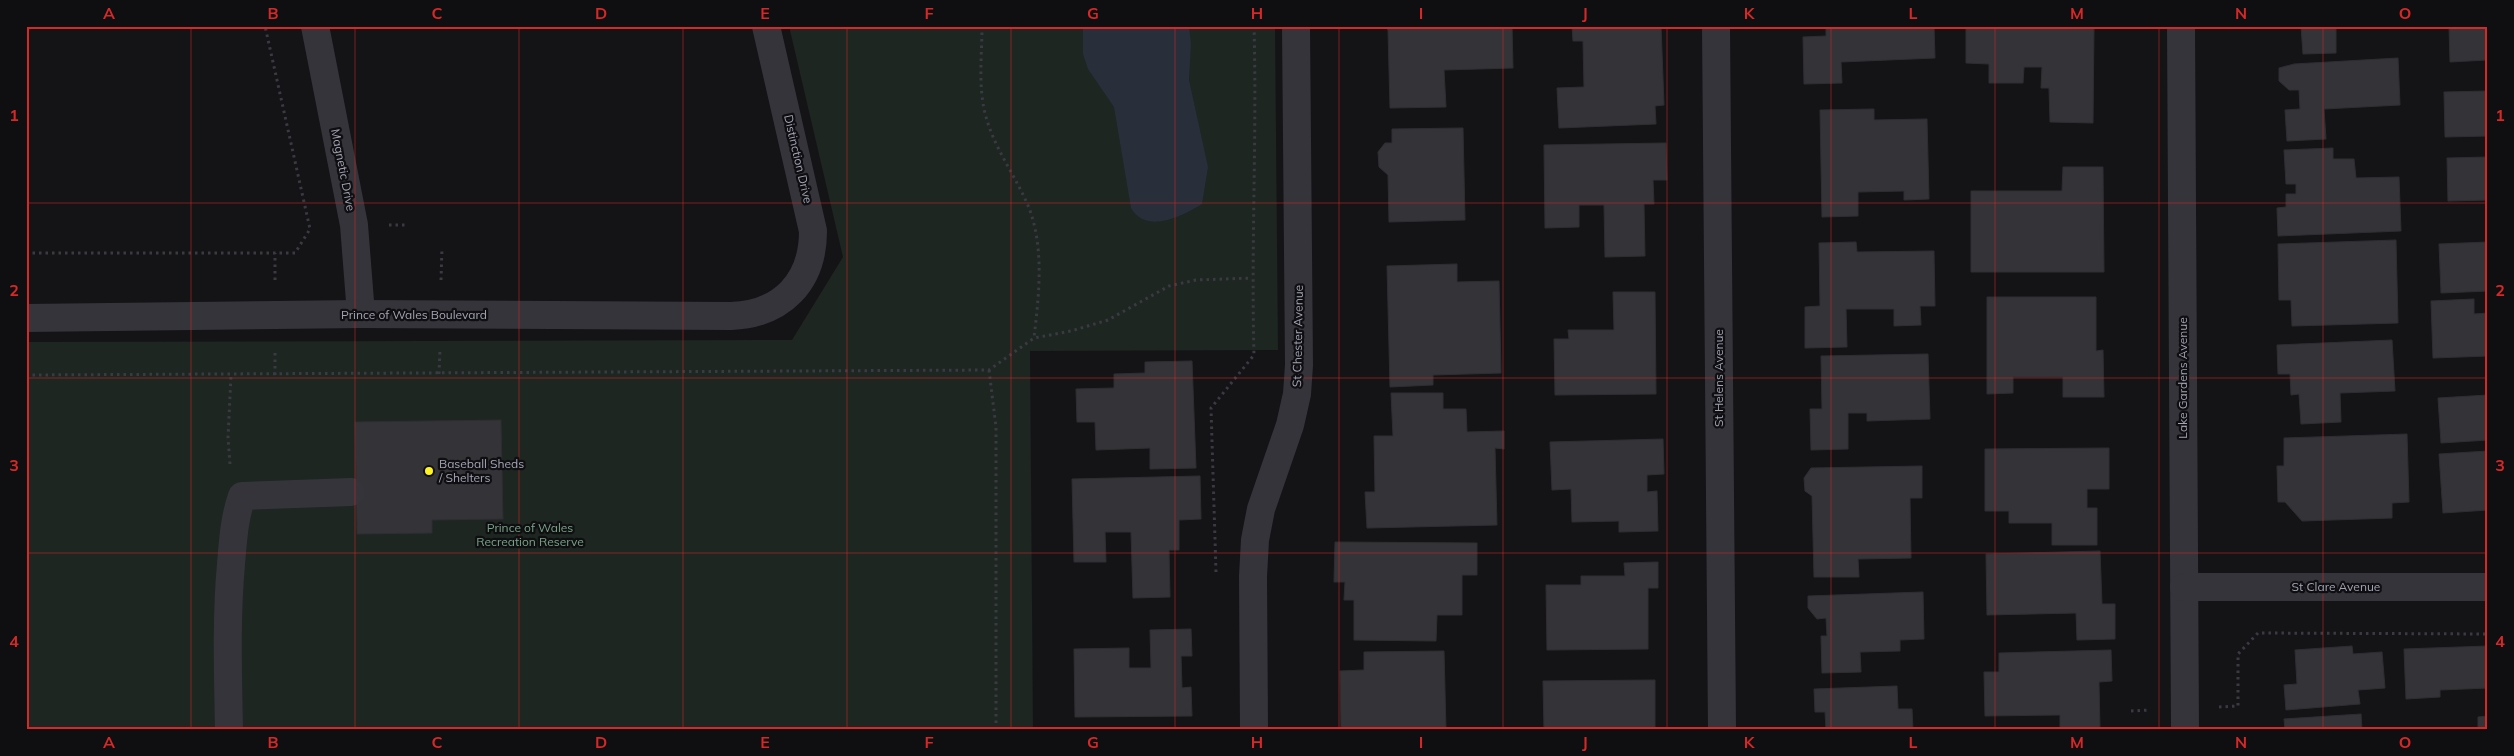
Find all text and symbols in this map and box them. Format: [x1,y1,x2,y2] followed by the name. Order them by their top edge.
[103,3,115,23] text: A
[267,3,279,23] text: B
[432,3,443,23] text: C
[595,3,607,23] text: D
[760,3,770,23] text: E
[924,3,934,23] text: F
[1087,3,1099,23] text: G
[1251,3,1263,23] text: H
[1419,3,1423,23] text: I
[1582,3,1588,23] text: J
[1744,3,1756,23] text: K
[1909,3,1918,23] text: L
[2070,3,2084,23] text: M
[2235,3,2247,23] text: N
[2399,3,2411,23] text: O
[9,105,19,125] text: 1
[2495,105,2505,125] text: 1
[781,113,816,205] street label: Distinction Drive
[328,128,359,212] street label: Magnetic Drive
[9,280,19,300] text: 2
[2495,280,2505,300] text: 2
[1289,285,1306,387] street label: St Chester Avenue
[341,307,487,322] street label: Prince of Wales Boulevard
[2175,317,2190,439] street label: Lake Gardens Avenue
[1711,329,1726,427] street label: St Helens Avenue
[9,455,19,475] text: 3
[2495,455,2505,475] text: 3
[438,456,524,485] place label: Baseball Sheds / Shelters
[423,465,435,477] marker: Baseball Sheds / Shelters
[476,520,584,549] park label: Prince of Wales Recreation Reserve
[2292,579,2380,594] street label: St Clare Avenue
[9,631,19,651] text: 4
[2495,631,2505,651] text: 4
[103,732,115,752] text: A
[267,732,279,752] text: B
[432,732,443,752] text: C
[595,732,607,752] text: D
[760,732,770,752] text: E
[924,732,934,752] text: F
[1087,732,1099,752] text: G
[1251,732,1263,752] text: H
[1419,732,1423,752] text: I
[1582,732,1588,752] text: J
[1744,732,1756,752] text: K
[1909,732,1918,752] text: L
[2070,732,2084,752] text: M
[2235,732,2247,752] text: N
[2399,732,2411,752] text: O

